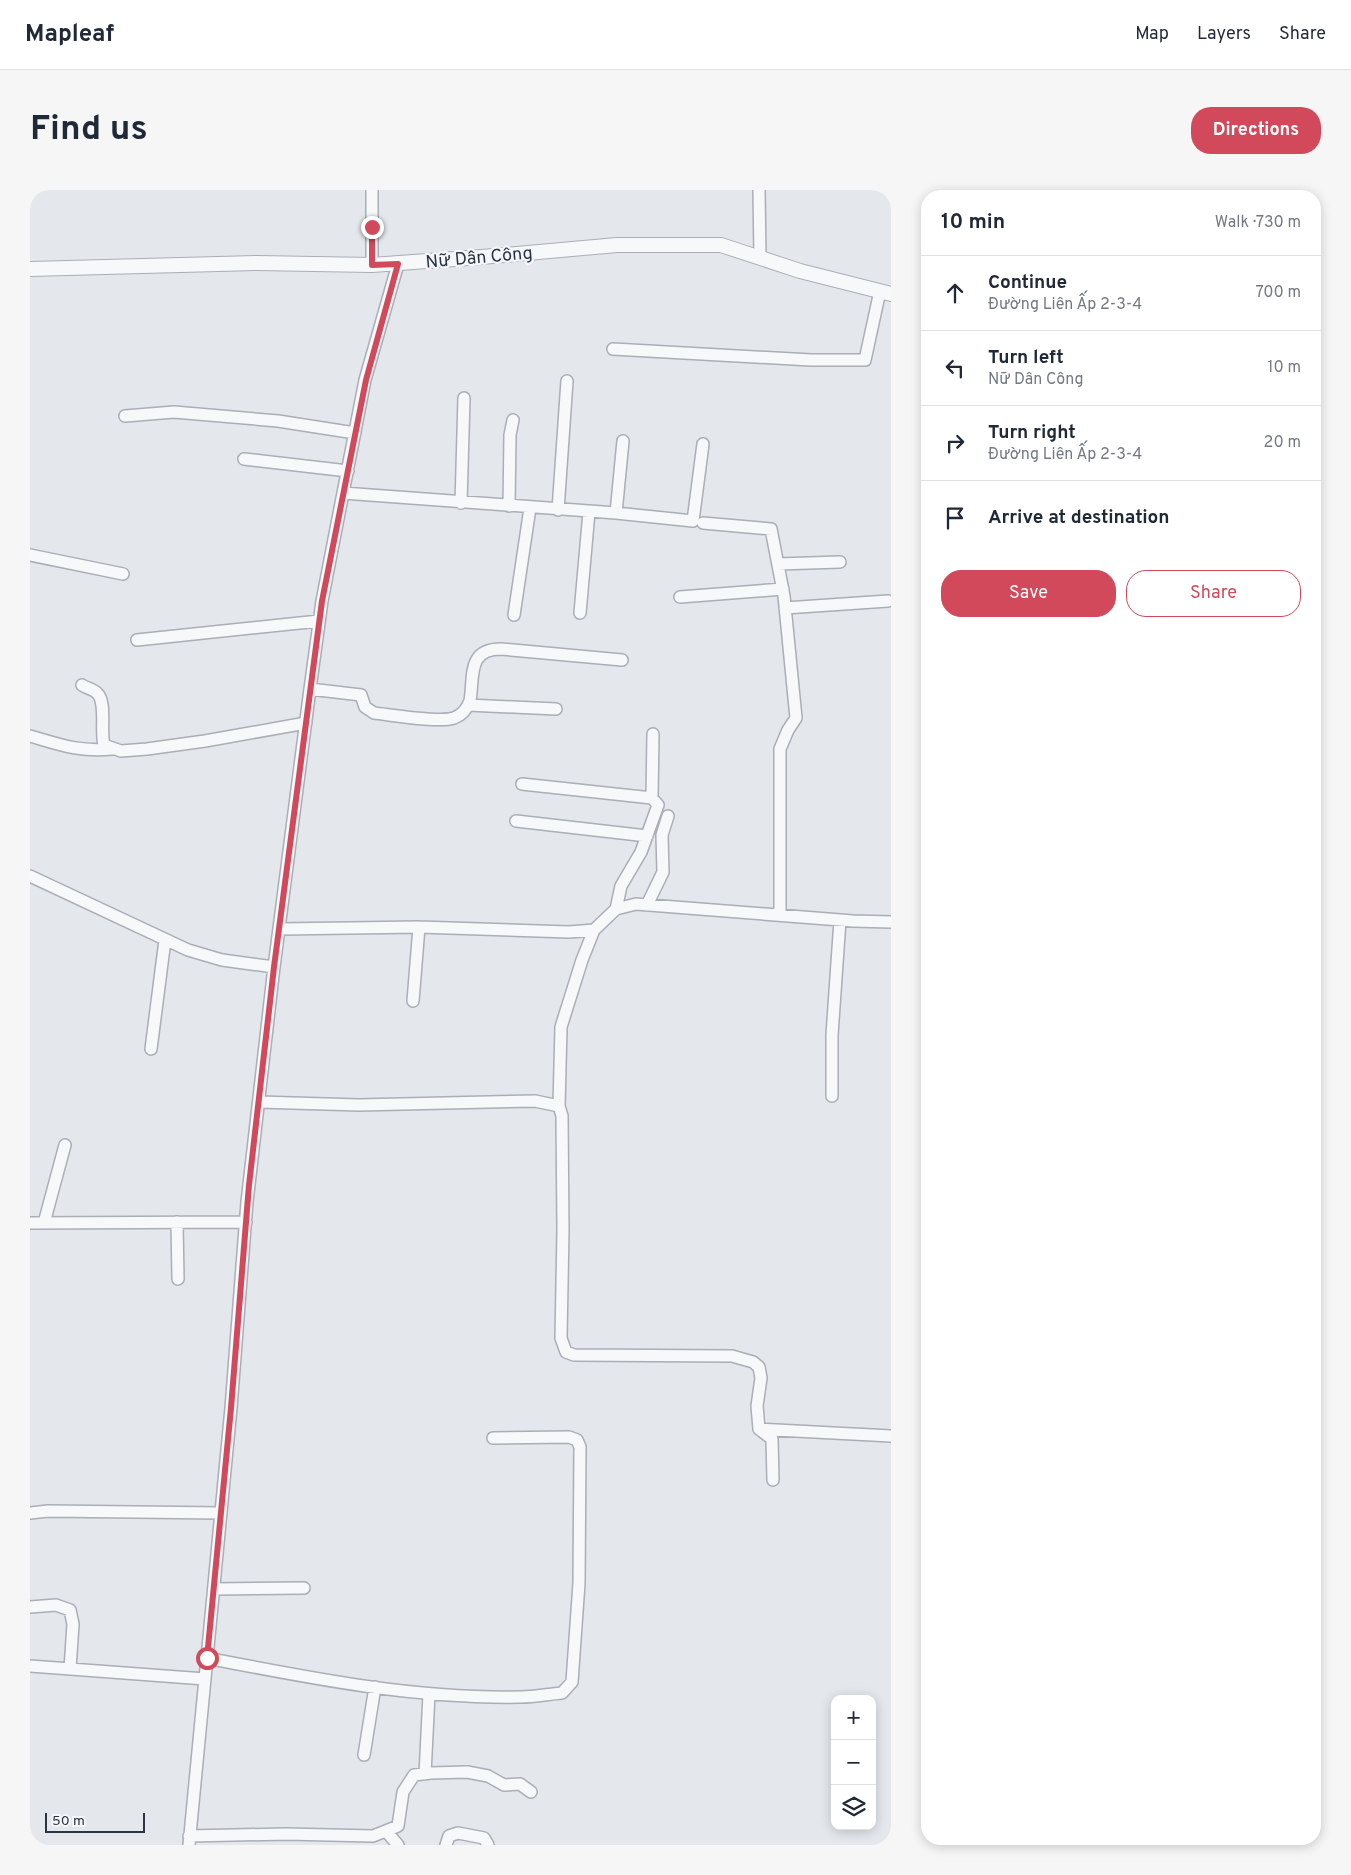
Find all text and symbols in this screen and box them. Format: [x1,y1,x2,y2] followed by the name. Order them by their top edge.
[25,20,114,50] text: Mapleaf
[1135,23,1169,46] text: Map
[1197,23,1251,46] text: Layers
[1279,23,1326,46] text: Share
[1191,107,1321,154] button: Directions
[30,108,148,152] text: Find us
[941,209,1005,236] text: 10 min
[1215,213,1301,233] text: Walk · 730 m
[361,216,384,239] route end
[425,242,534,275] street label: Nữ Dân Công
[988,271,1067,295] text: Continue
[941,279,969,307] icon: ahead
[1255,283,1301,303] text: 700 m
[988,295,1142,315] text: Đường Liên Ấp 2-3-4
[988,346,1064,370] text: Turn left
[941,354,969,382] icon: left
[1267,358,1301,378] text: 10 m
[988,370,1084,390] text: Nữ Dân Công
[988,421,1076,445] text: Turn right
[941,429,969,457] icon: right
[1264,433,1301,453] text: 20 m
[988,445,1142,465] text: Đường Liên Ấp 2-3-4
[941,504,969,532] icon: arrive
[988,506,1169,530] text: Arrive at destination
[941,570,1116,617] button: Save
[1126,570,1301,617] button: Share
[196,1647,219,1670] route start
[831,1695,876,1830] map controls
[831,1695,876,1740] button: +
[831,1740,876,1785] button: −
[831,1785,876,1830] button: layers
[45,1810,145,1833] scale bar
[52,1813,85,1830] text: 50 m

